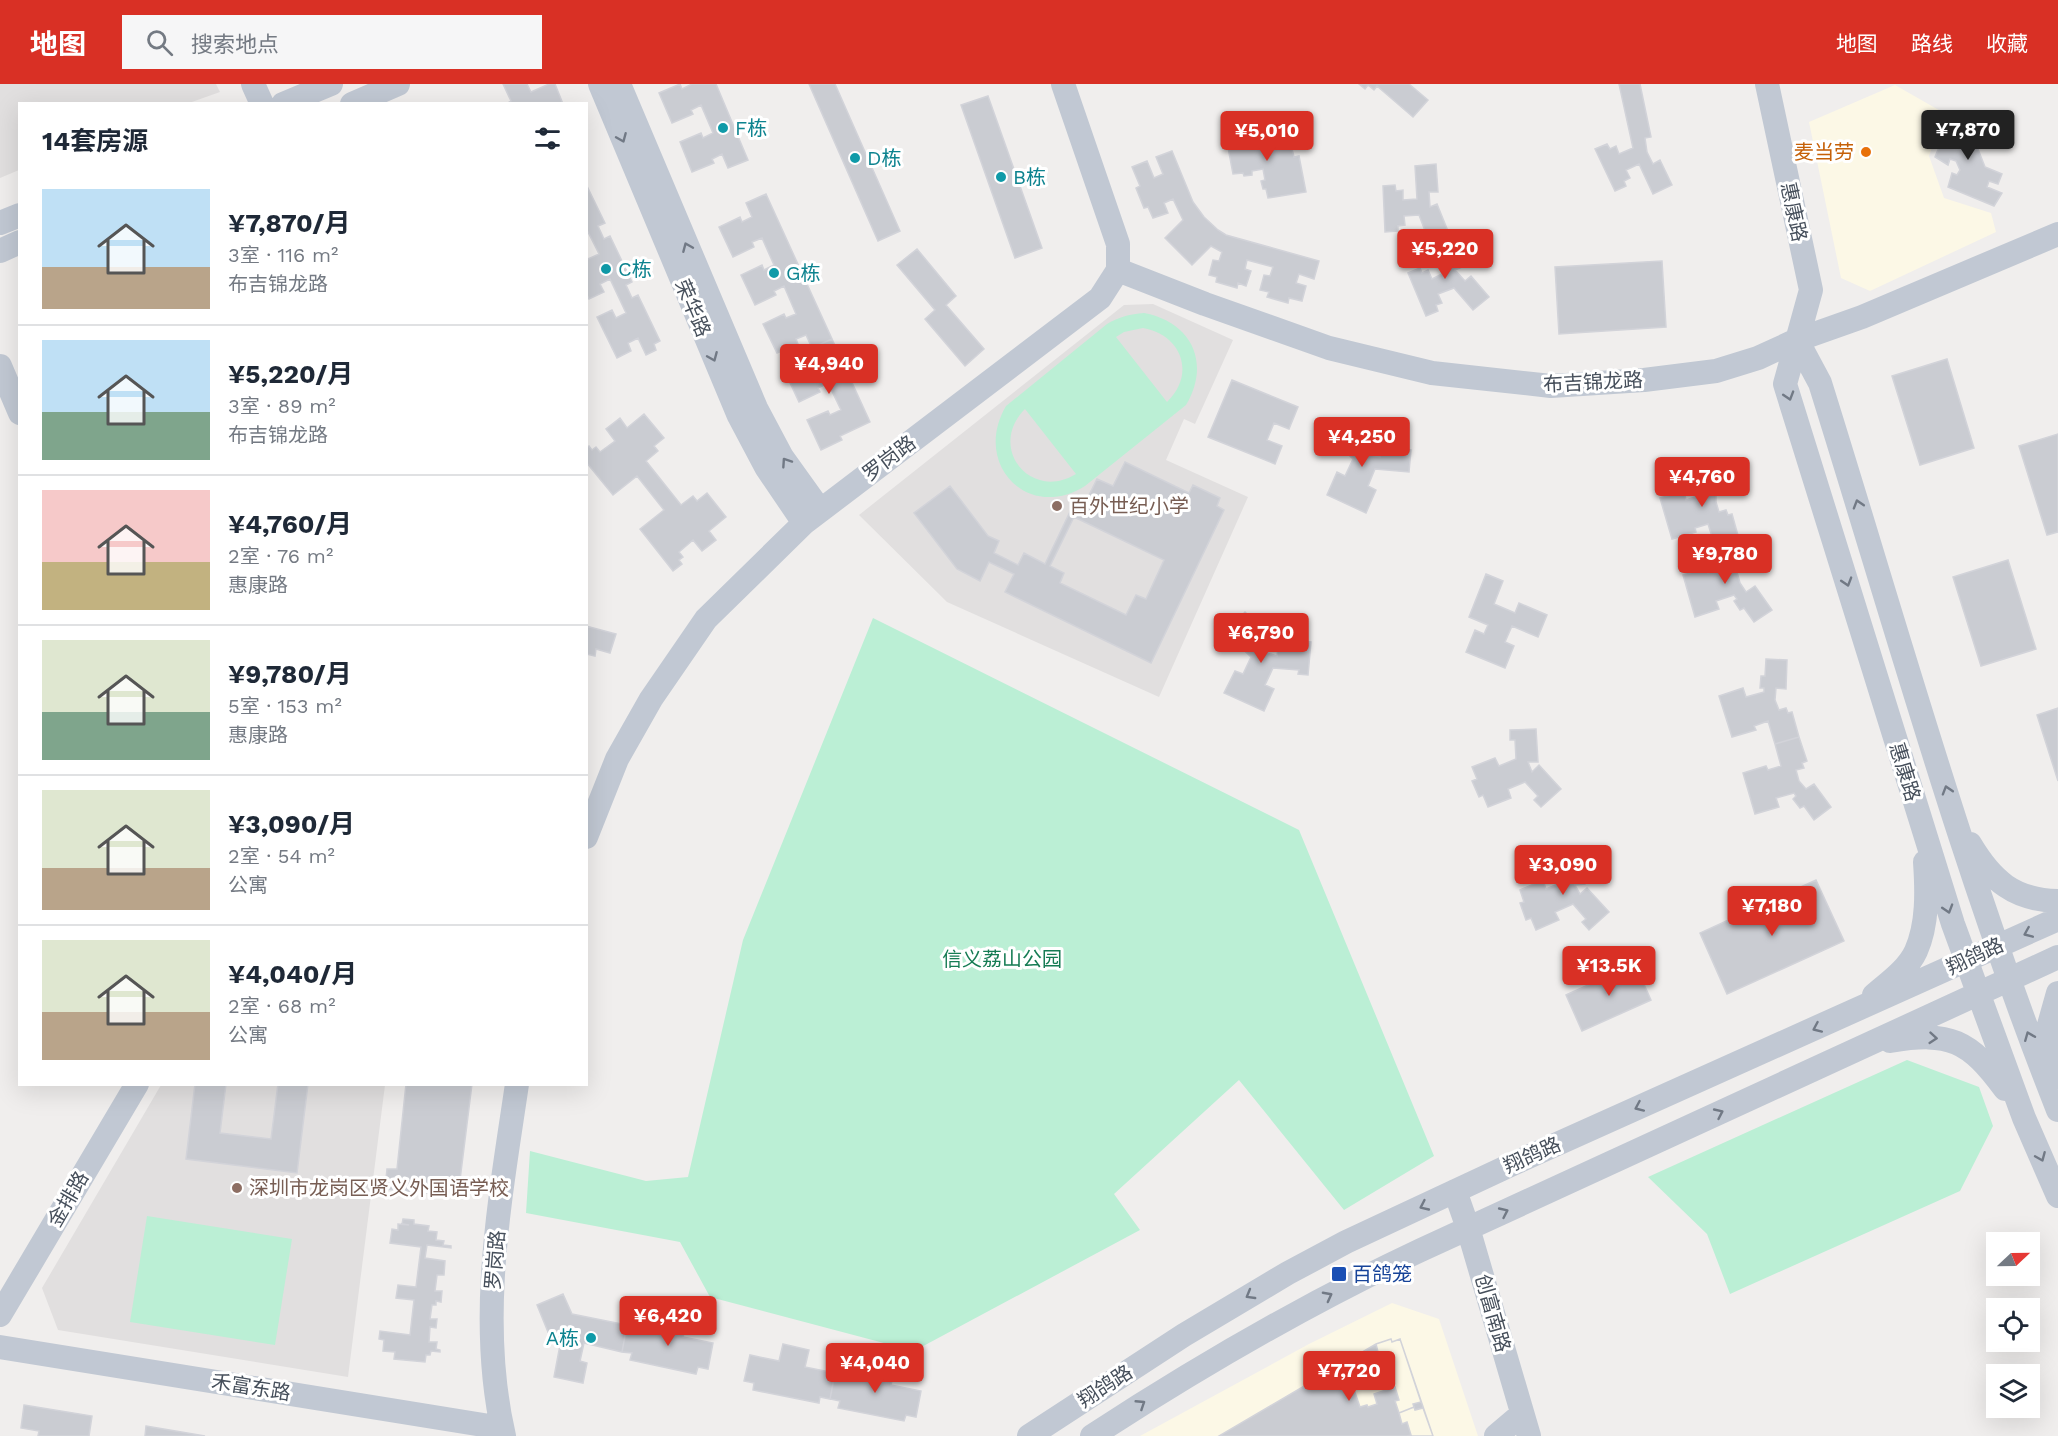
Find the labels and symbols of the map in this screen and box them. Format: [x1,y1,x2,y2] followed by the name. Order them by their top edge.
[1919,110,2017,161] pin: ¥7,870
[1218,111,1316,162] pin: ¥5,010
[735,116,767,140] place label: F栋
[716,121,730,135] marker: F栋
[615,132,627,143] one-way arrow
[1794,140,1854,164] place label: 麦当劳
[1859,145,1873,159] marker: 麦当劳
[867,146,901,170] place label: D栋
[848,151,862,165] marker: D栋
[1013,165,1046,189] place label: B栋
[994,170,1008,184] marker: B栋
[1776,180,1812,244] street label: 惠康路
[1396,229,1494,280] pin: ¥5,220
[682,242,694,253] one-way arrow
[618,257,652,281] place label: C栋
[786,261,820,285] place label: G栋
[599,262,613,276] marker: C栋
[767,266,781,280] marker: G栋
[670,276,716,340] street label: 荣华路
[780,344,878,395] pin: ¥4,940
[706,350,718,361] one-way arrow
[1542,367,1644,397] street label: 布吉锦龙路
[1782,390,1794,401] one-way arrow
[1313,417,1411,468] pin: ¥4,250
[858,430,920,486] street label: 罗岗路
[1653,457,1751,508] pin: ¥4,760
[782,458,793,469] one-way arrow
[1069,494,1189,518] place label: 百外世纪小学
[1050,499,1064,513] marker: 百外世纪小学
[1852,499,1865,510] one-way arrow
[1676,534,1774,585] pin: ¥9,780
[1840,576,1852,587] one-way arrow
[1212,613,1310,664] pin: ¥6,790
[1885,740,1925,804] street label: 惠康路
[1942,785,1954,796] one-way arrow
[1514,845,1612,896] pin: ¥3,090
[1723,886,1821,937] pin: ¥7,180
[1941,903,1953,914] one-way arrow
[2023,926,2034,938] one-way arrow
[1943,932,2007,980] street label: 翔鸽路
[1560,946,1658,997] pin: ¥13.5K
[942,947,1062,971] park label: 信义荔山公园
[1813,1020,1824,1032] one-way arrow
[1929,1031,1938,1044] one-way arrow
[2024,1031,2036,1042] one-way arrow
[1635,1100,1646,1112] one-way arrow
[1712,1108,1723,1120] one-way arrow
[1500,1132,1564,1178] street label: 翔鸽路
[2034,1151,2046,1162] one-way arrow
[43,1167,93,1231] street label: 金排路
[249,1176,509,1200] place label: 深圳市龙岗区贤义外国语学校
[230,1181,244,1195] marker: 深圳市龙岗区贤义外国语学校
[1419,1198,1430,1210] one-way arrow
[1497,1208,1508,1220] one-way arrow
[480,1229,510,1291] street label: 罗岗路
[1986,1232,2040,1286] north arrow
[1352,1262,1412,1286] place label: 百鸽笼
[1330,1265,1348,1283] marker: 百鸽笼
[1470,1271,1516,1355] street label: 创富南路
[1246,1287,1256,1299] one-way arrow
[1321,1292,1332,1303] one-way arrow
[619,1296,717,1347] pin: ¥6,420
[546,1326,579,1350] place label: A栋
[584,1331,598,1345] marker: A栋
[826,1343,924,1394] pin: ¥4,040
[1300,1351,1398,1402] pin: ¥7,720
[1073,1360,1137,1412] street label: 翔鸽路
[210,1369,292,1405] street label: 禾富东路
[1134,1400,1145,1411] one-way arrow

